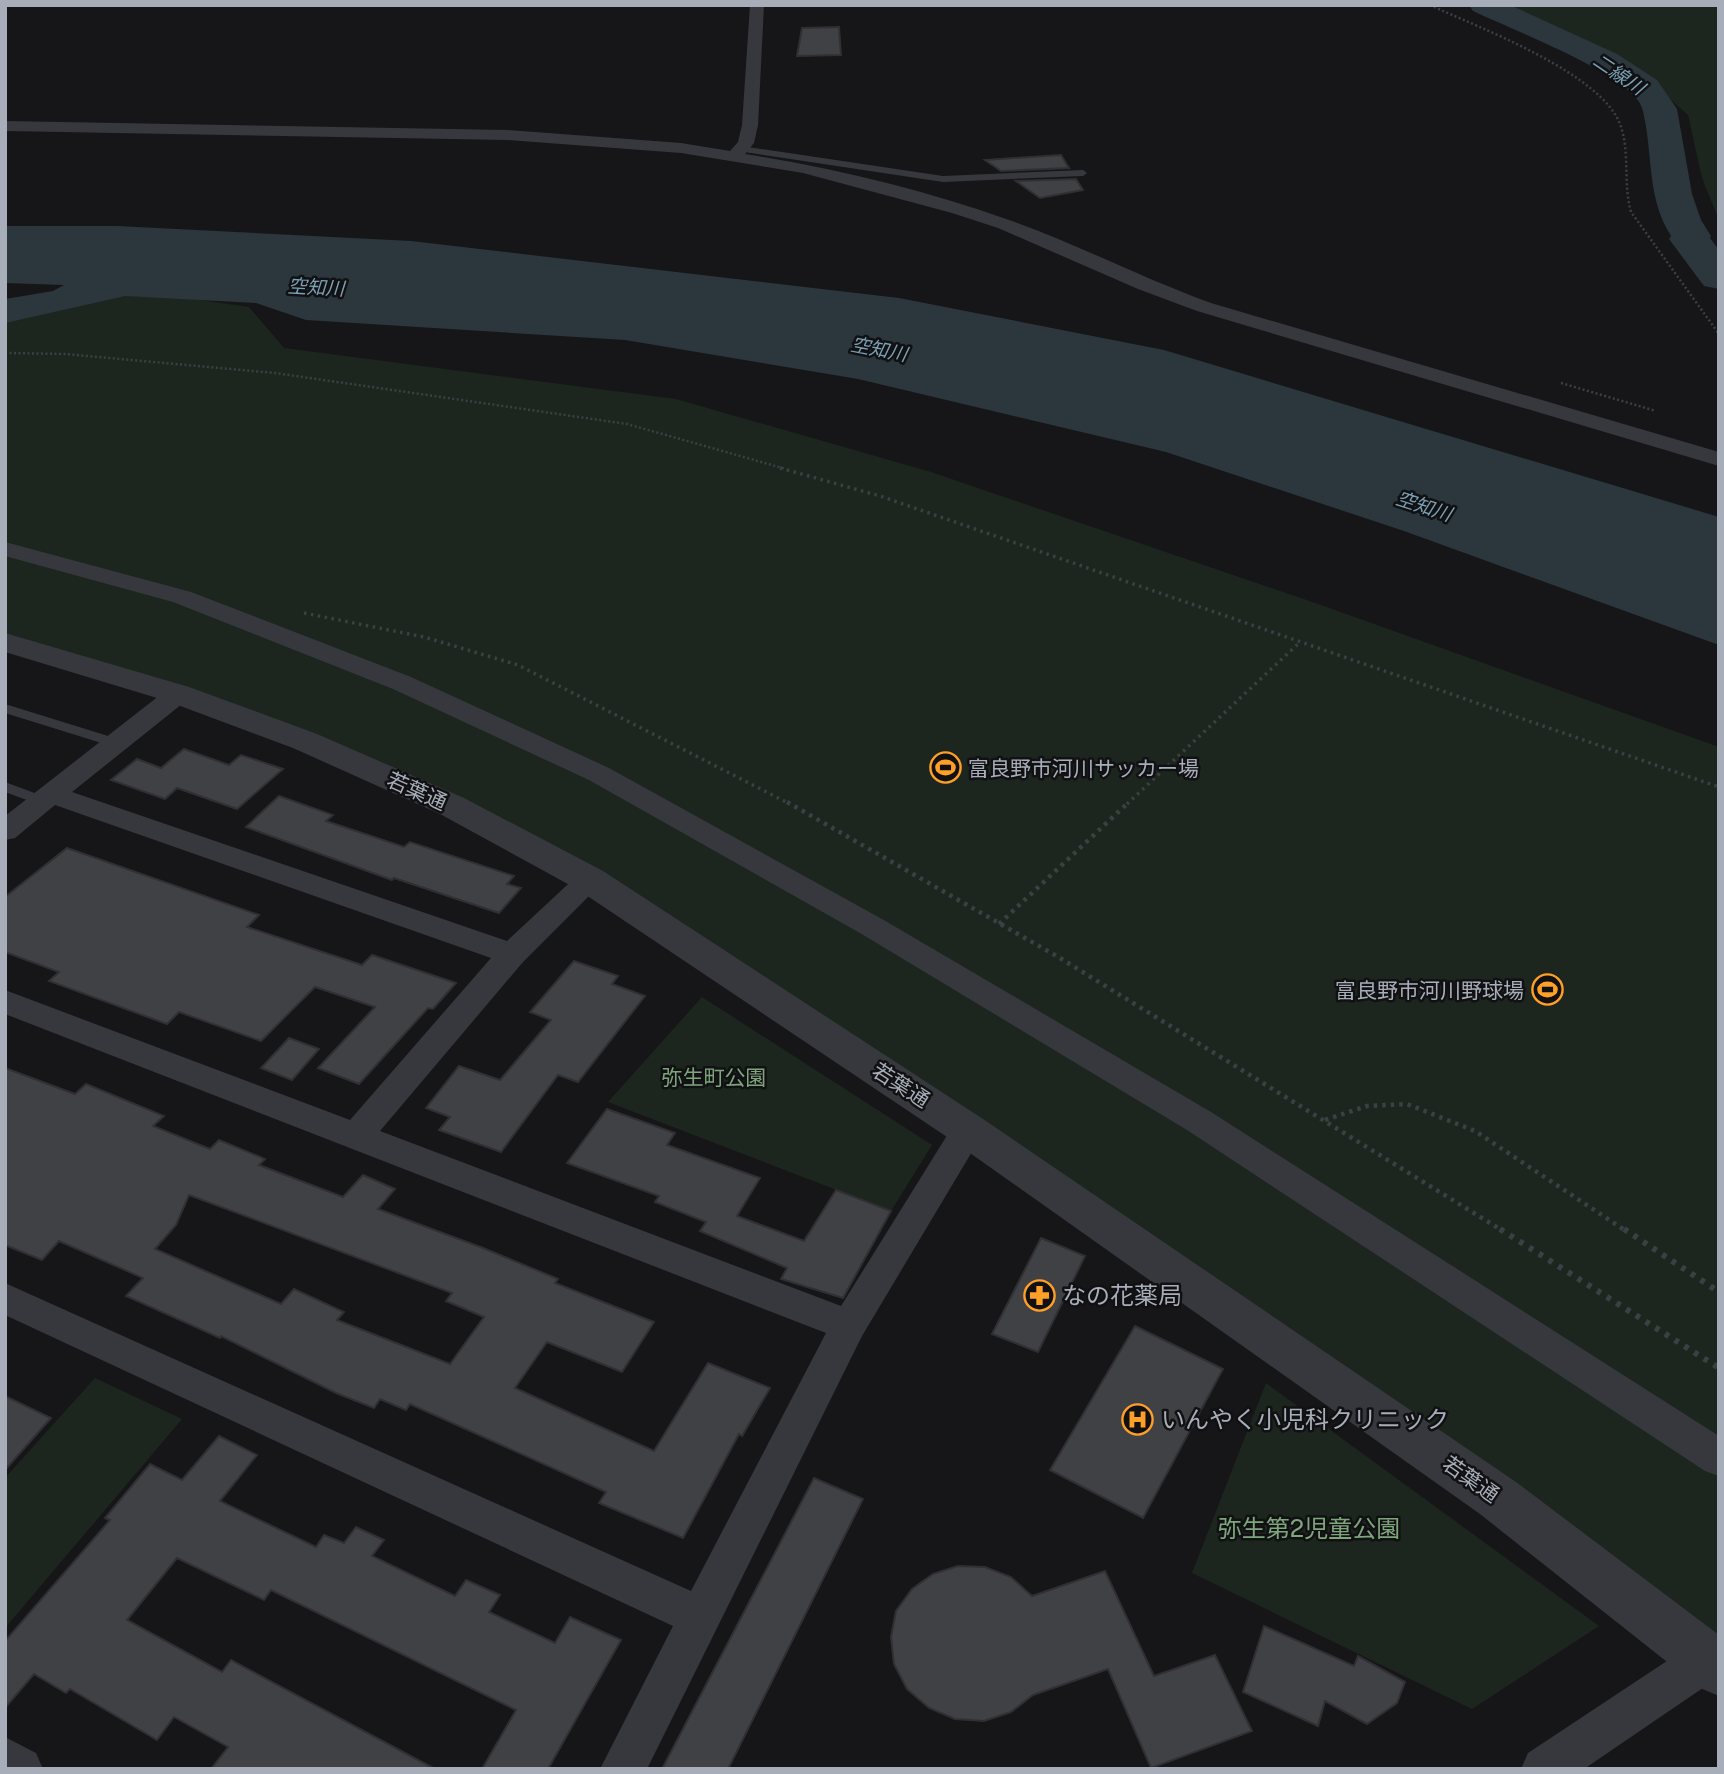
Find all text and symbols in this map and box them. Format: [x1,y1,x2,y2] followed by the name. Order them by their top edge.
[1589,49,1650,100] water label: 二線川
[287,275,347,300] water label: 空知川
[849,333,911,366] water label: 空知川
[1393,487,1456,526] water label: 空知川
[928,751,962,785] sports icon: 富良野市河川サッカー場
[968,756,1199,781] place label: 富良野市河川サッカー場
[383,767,451,815] street label: 若葉通
[1530,973,1564,1007] sports icon: 富良野市河川野球場
[1335,978,1524,1003] place label: 富良野市河川野球場
[868,1057,934,1113] street label: 若葉通
[662,1065,767,1090] park label: 弥生町公園
[1022,1278,1056,1312] pharmacy icon: なの花薬局
[1062,1281,1182,1309] place label: なの花薬局
[1121,1402,1155,1436] hospital icon: いんやく小児科クリニック
[1161,1405,1449,1433] place label: いんやく小児科クリニック
[1438,1451,1504,1507] street label: 若葉通
[1218,1514,1400,1542] park label: 弥生第2児童公園

